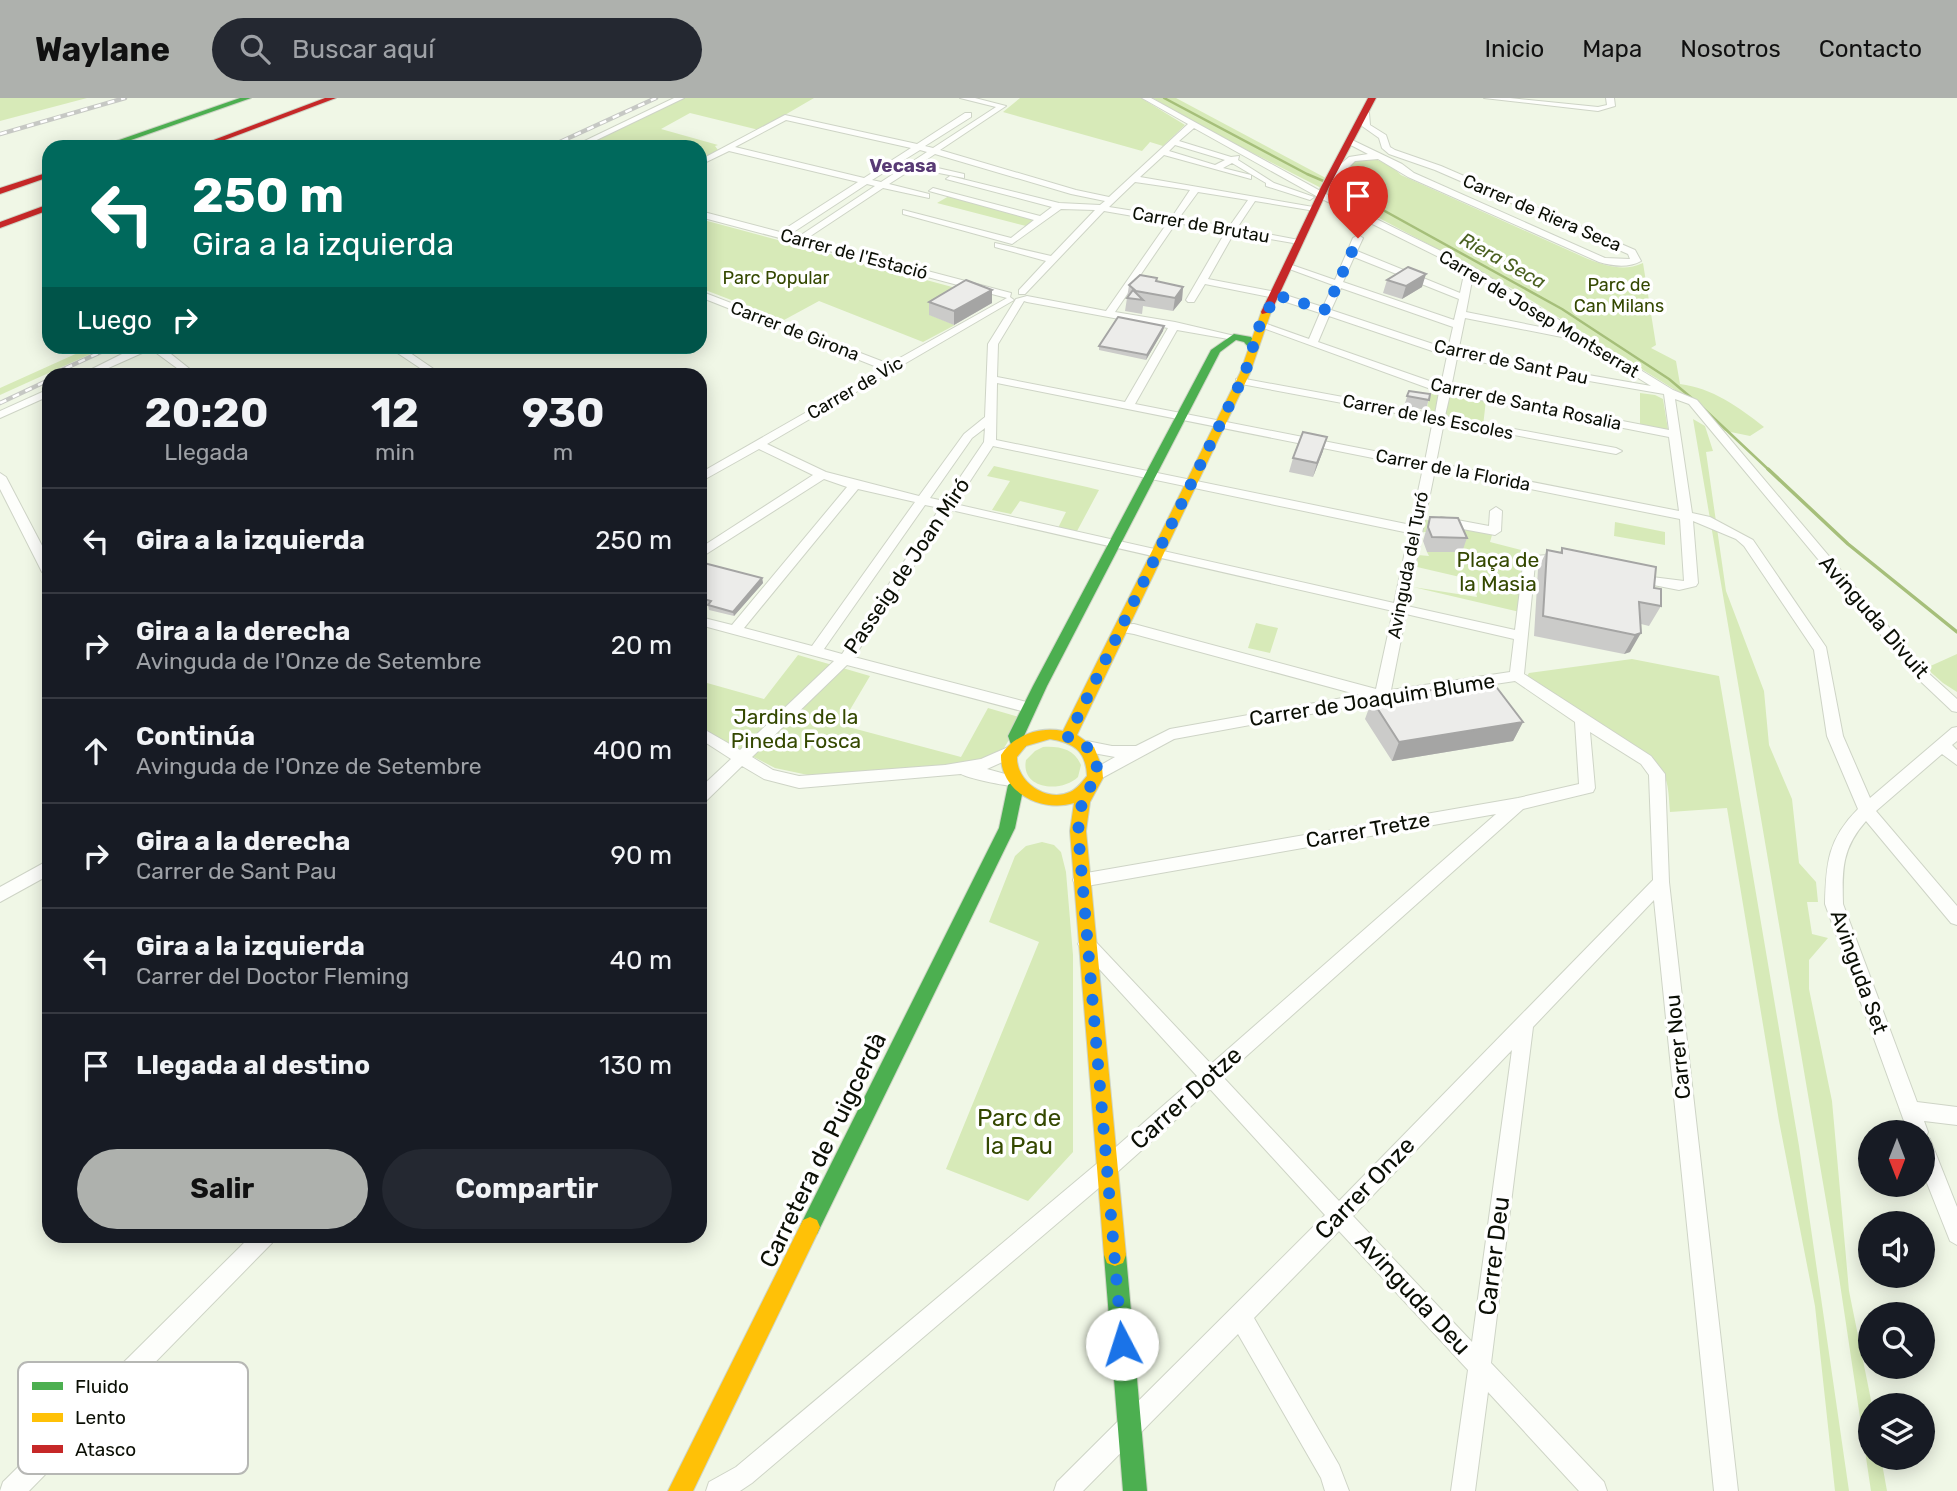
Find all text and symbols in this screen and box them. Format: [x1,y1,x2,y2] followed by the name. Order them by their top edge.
[212,18,702,81] search box
[35,30,170,69] text: Waylane
[236,30,274,68] icon: search
[292,34,435,65] text: Buscar aquí
[1485,35,1544,63] text: Inicio
[1582,35,1642,63] text: Mapa
[1680,35,1781,63] text: Nosotros
[1819,35,1922,63] text: Contacto
[869,154,937,177] district label: Vecasa
[192,166,344,224] text: 250 m
[1328,166,1388,238] pin
[77,168,168,259] icon: left
[1459,170,1625,256] street label: Carrer de Riera Seca
[1339,177,1377,215] icon: arrive
[1131,202,1271,248] street label: Carrer de Brutau
[778,224,930,284] street label: Carrer de l'Estació
[192,225,454,263] text: Gira a la izquierda
[1456,227,1550,293] water label: Riera Seca
[1435,245,1643,383] street label: Carrer de Josep Montserrat
[723,267,830,289] park label: Parc Popular
[1574,274,1664,317] park label: Parc de Can Milans
[728,296,862,366] street label: Carrer de Girona
[166,301,204,339] icon: right
[77,305,152,336] text: Luego
[1432,335,1590,389] street label: Carrer de Sant Pau
[803,352,907,424] street label: Carrer de Vic
[1429,373,1623,435] street label: Carrer de Santa Rosalia
[144,388,268,438] text: 20:20
[371,388,419,438] text: 12
[522,388,605,438] text: 930
[1341,390,1515,444] street label: Carrer de les Escoles
[164,438,249,466] text: Llegada
[375,438,415,466] text: min
[553,438,573,466] text: m
[1374,444,1532,496] street label: Carrer de la Florida
[838,473,975,658] street label: Passeig de Joan Miró
[1383,490,1433,640] street label: Avinguda del Turó
[77,522,115,560] icon: left
[136,525,365,556] text: Gira a la izquierda
[595,525,672,556] text: 250 m
[1457,547,1539,596] park label: Plaça de la Masia
[1814,550,1934,683] street label: Avinguda Divuit
[136,616,350,647] text: Gira a la derecha
[77,627,115,665] icon: right
[611,630,672,661] text: 20 m
[136,647,482,675] text: Avinguda de l'Onze de Setembre
[1247,668,1497,731] street label: Carrer de Joaquim Blume
[731,704,861,753] park label: Jardins de la Pineda Fosca
[136,721,255,752] text: Continúa
[77,732,115,770] icon: ahead
[593,735,672,766] text: 400 m
[136,752,482,780] text: Avinguda de l'Onze de Setembre
[1304,806,1432,853] street label: Carrer Tretze
[136,826,350,857] text: Gira a la derecha
[77,837,115,875] icon: right
[611,840,672,871] text: 90 m
[136,857,337,885] text: Carrer de Sant Pau
[1825,906,1893,1037] street label: Avinguda Set
[136,931,365,962] text: Gira a la izquierda
[77,942,115,980] icon: left
[610,945,672,976] text: 40 m
[136,962,409,990] text: Carrer del Doctor Fleming
[1660,994,1695,1101] street label: Carrer Nou
[754,1028,892,1272] street label: Carretera de Puigcerdà
[1125,1041,1247,1155] street label: Carrer Dotze
[77,1047,115,1085] icon: arrive
[136,1050,370,1081] text: Llegada al destino
[599,1050,672,1081] text: 130 m
[977,1104,1061,1160] park label: Parc de la Pau
[1858,1120,1936,1197] north arrow
[1858,1120,1935,1470] map controls
[1309,1131,1421,1245] street label: Carrer Onze
[77,1149,368,1229] button: Salir
[382,1149,672,1229] button: Compartir
[1473,1195,1515,1317] street label: Carrer Deu
[1858,1211,1935,1288] button: sound
[1350,1228,1476,1360] street label: Avinguda Deu
[1858,1302,1935,1379] button: search
[1085,1307,1159,1381] position arrow
[18,1362,248,1474] legend
[75,1375,129,1398] text: Fluido
[1858,1393,1935,1470] button: layers
[75,1406,126,1429] text: Lento
[75,1438,136,1461] text: Atasco

